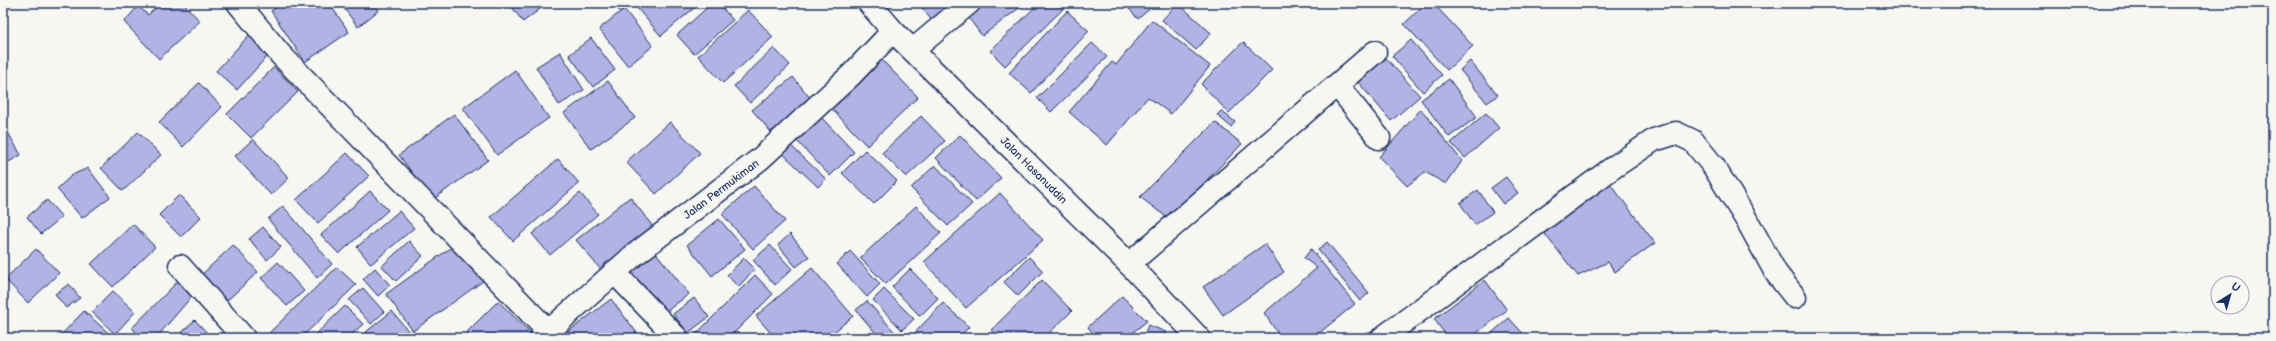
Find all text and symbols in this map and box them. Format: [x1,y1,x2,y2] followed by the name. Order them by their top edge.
[998,134,1070,206] street label: Jalan Hasanuddin
[681,157,762,222] street label: Jalan Permukiman
[2210,275,2250,315] north arrow
[2229,280,2243,295] text: U

